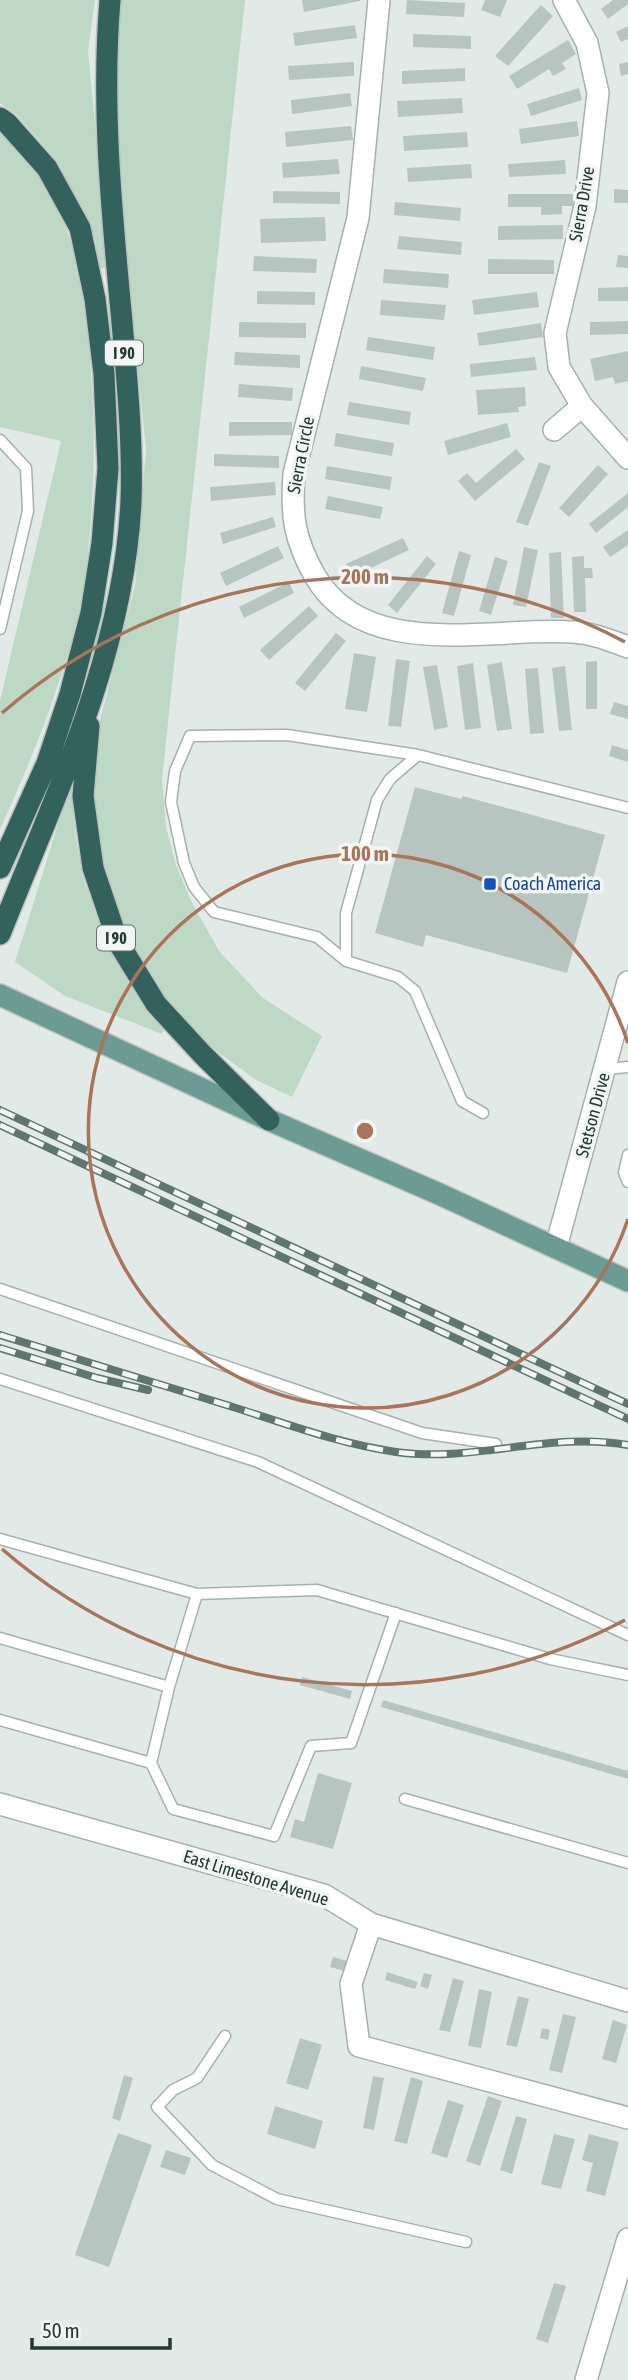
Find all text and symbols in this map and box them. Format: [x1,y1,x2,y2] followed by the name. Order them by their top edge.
[565,165,598,243] street label: Sierra Drive
[105,340,143,366] road number: I 90
[283,415,318,495] street label: Sierra Circle
[341,564,389,588] text: 200 m
[341,841,389,865] text: 100 m
[504,873,601,894] place label: Coach America
[482,876,498,892] marker: Coach America
[97,926,135,950] road number: I 90
[571,1070,614,1160] street label: Stetson Drive
[353,1119,377,1143] centre of rings
[181,1845,332,1910] street label: East Limestone Avenue
[32,2306,170,2350] scale bar
[42,2318,80,2342] text: 50 m

